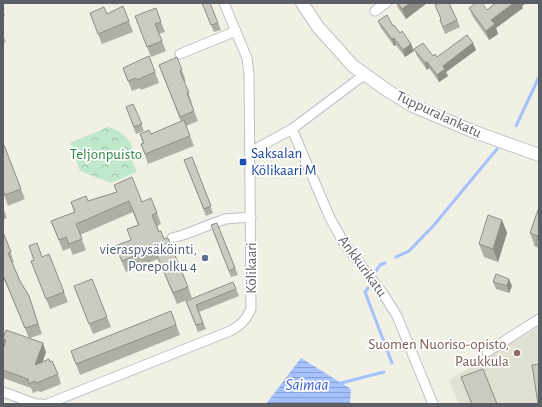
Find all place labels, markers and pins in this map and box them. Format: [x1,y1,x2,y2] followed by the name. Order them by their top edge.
[251,146,317,178] place label: Saksalan Kölikaari M
[238,157,248,167] marker: Saksalan Kölikaari M
[99,242,197,274] place label: vieraspysäköinti, Porepolku 4
[200,253,210,263] marker: vieraspysäköinti, Porepolku 4
[368,337,509,369] place label: Suomen Nuoriso-opisto, Paukkula
[512,348,522,358] marker: Suomen Nuoriso-opisto, Paukkula

